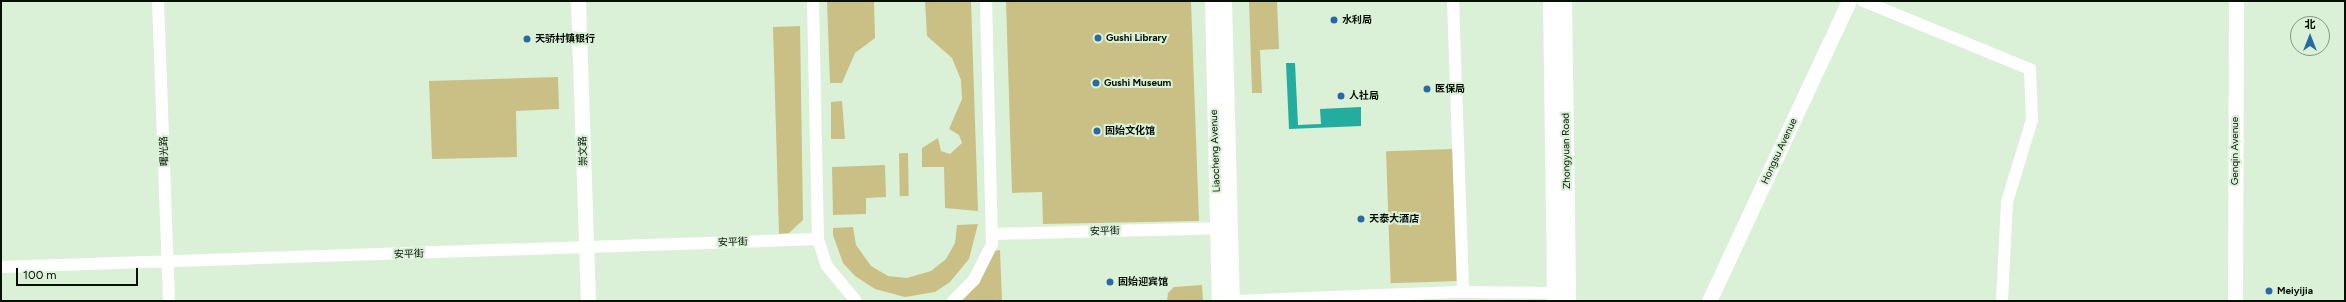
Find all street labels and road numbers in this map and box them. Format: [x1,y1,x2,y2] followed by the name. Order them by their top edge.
[1208,110,1222,192] street label: Liaocheng Avenue
[1559,113,1573,189] street label: Zhongyuan Road
[1758,116,1800,186] street label: Hongsu Avenue
[2229,117,2241,185] street label: Genqin Avenue
[157,136,171,166] street label: 曙光路
[576,136,590,166] street label: 崇文路
[1090,224,1120,238] street label: 安平街
[718,235,748,249] street label: 安平街
[394,247,424,261] street label: 安平街

